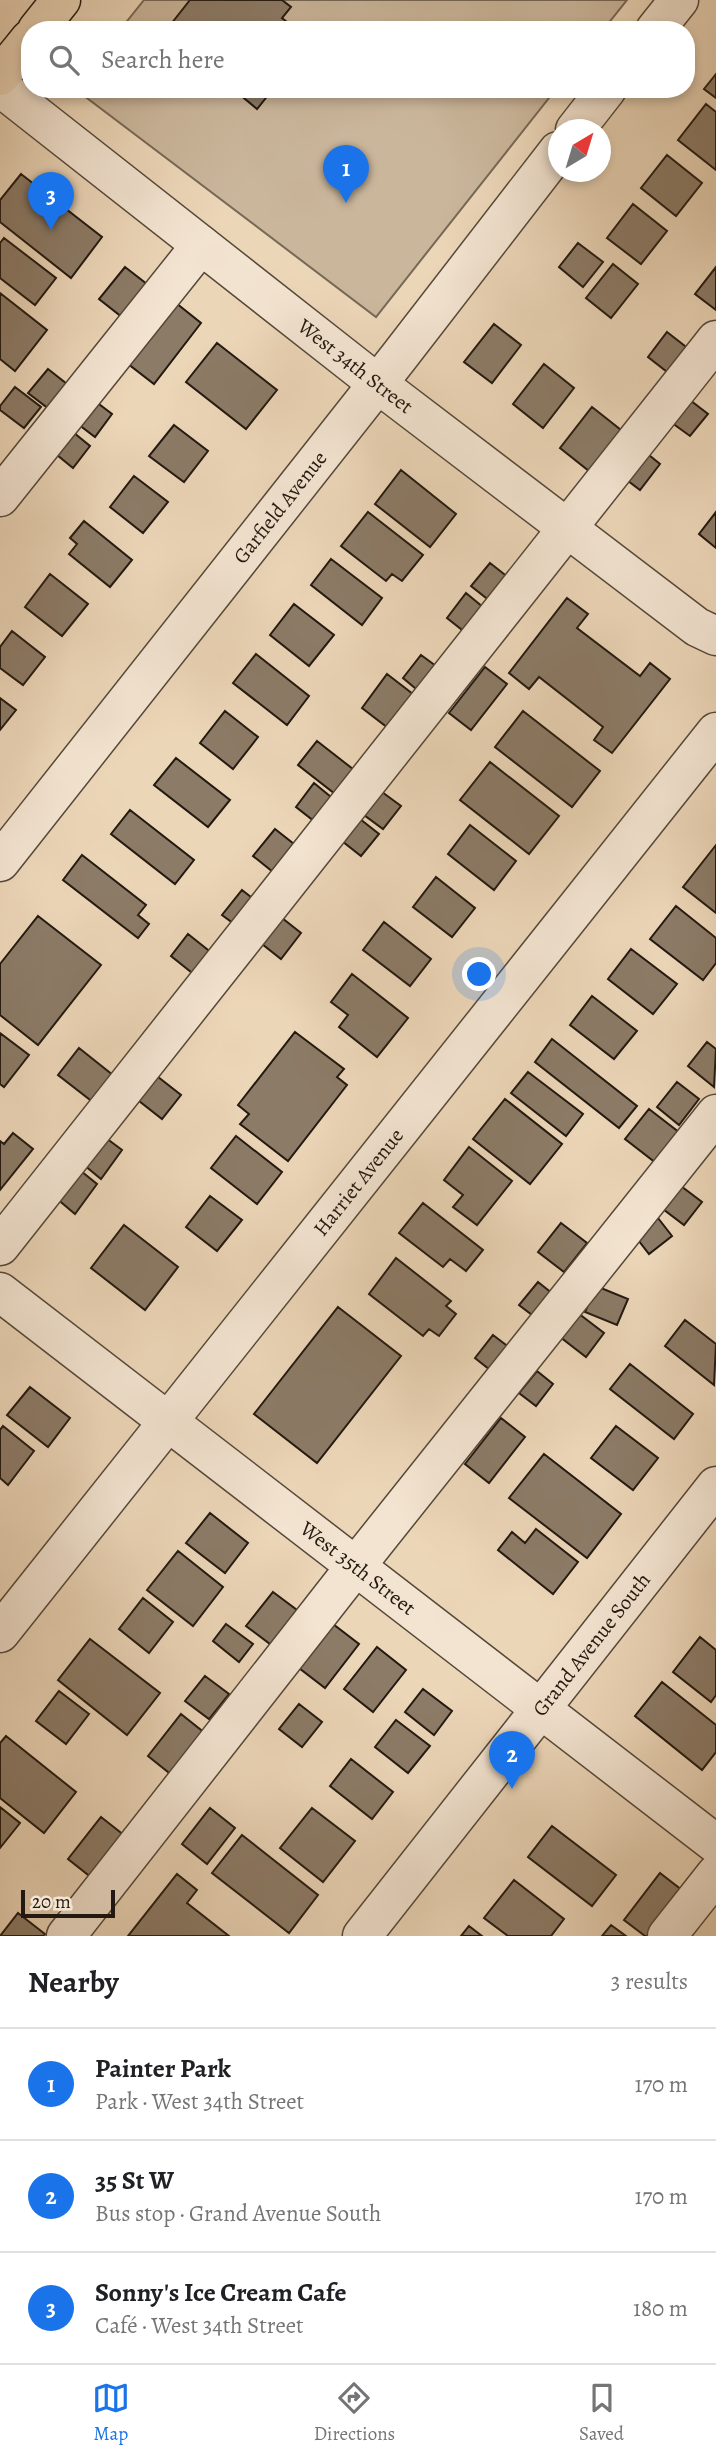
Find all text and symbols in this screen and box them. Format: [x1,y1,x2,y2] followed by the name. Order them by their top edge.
[21,21,695,98] search box
[45,41,83,79] icon: search
[101,42,225,77] text: Search here
[548,119,611,182] north arrow
[323,145,369,203] pin: 1
[28,172,74,230] pin: 3
[291,312,419,420] street label: West 34th Street
[227,445,333,570] street label: Garfield Avenue
[462,957,496,991] your location
[307,1122,410,1242] street label: Harriet Avenue
[294,1514,422,1621] street label: West 35th Street
[526,1567,657,1722] street label: Grand Avenue South
[489,1731,535,1789] pin: 2
[21,1887,116,1919] scale bar
[32,1889,71,1915] text: 20 m
[28,1962,119,2002] text: Nearby
[611,1966,688,1997] text: 3 results
[95,2051,231,2086] text: Painter Park
[47,2069,55,2100] text: 1
[635,2069,688,2100] text: 170 m
[95,2086,304,2117] text: Park · West 34th Street
[95,2163,174,2198] text: 35 St W
[45,2181,57,2212] text: 2
[635,2181,688,2212] text: 170 m
[95,2198,381,2229] text: Bus stop · Grand Avenue South
[95,2275,346,2310] text: Sonny's Ice Cream Cafe
[46,2293,56,2324] text: 3
[633,2293,688,2324] text: 180 m
[95,2310,304,2341] text: Café · West 34th Street
[92,2379,130,2447] tab: Map
[314,2379,395,2447] tab: Directions
[579,2379,624,2447] tab: Saved

